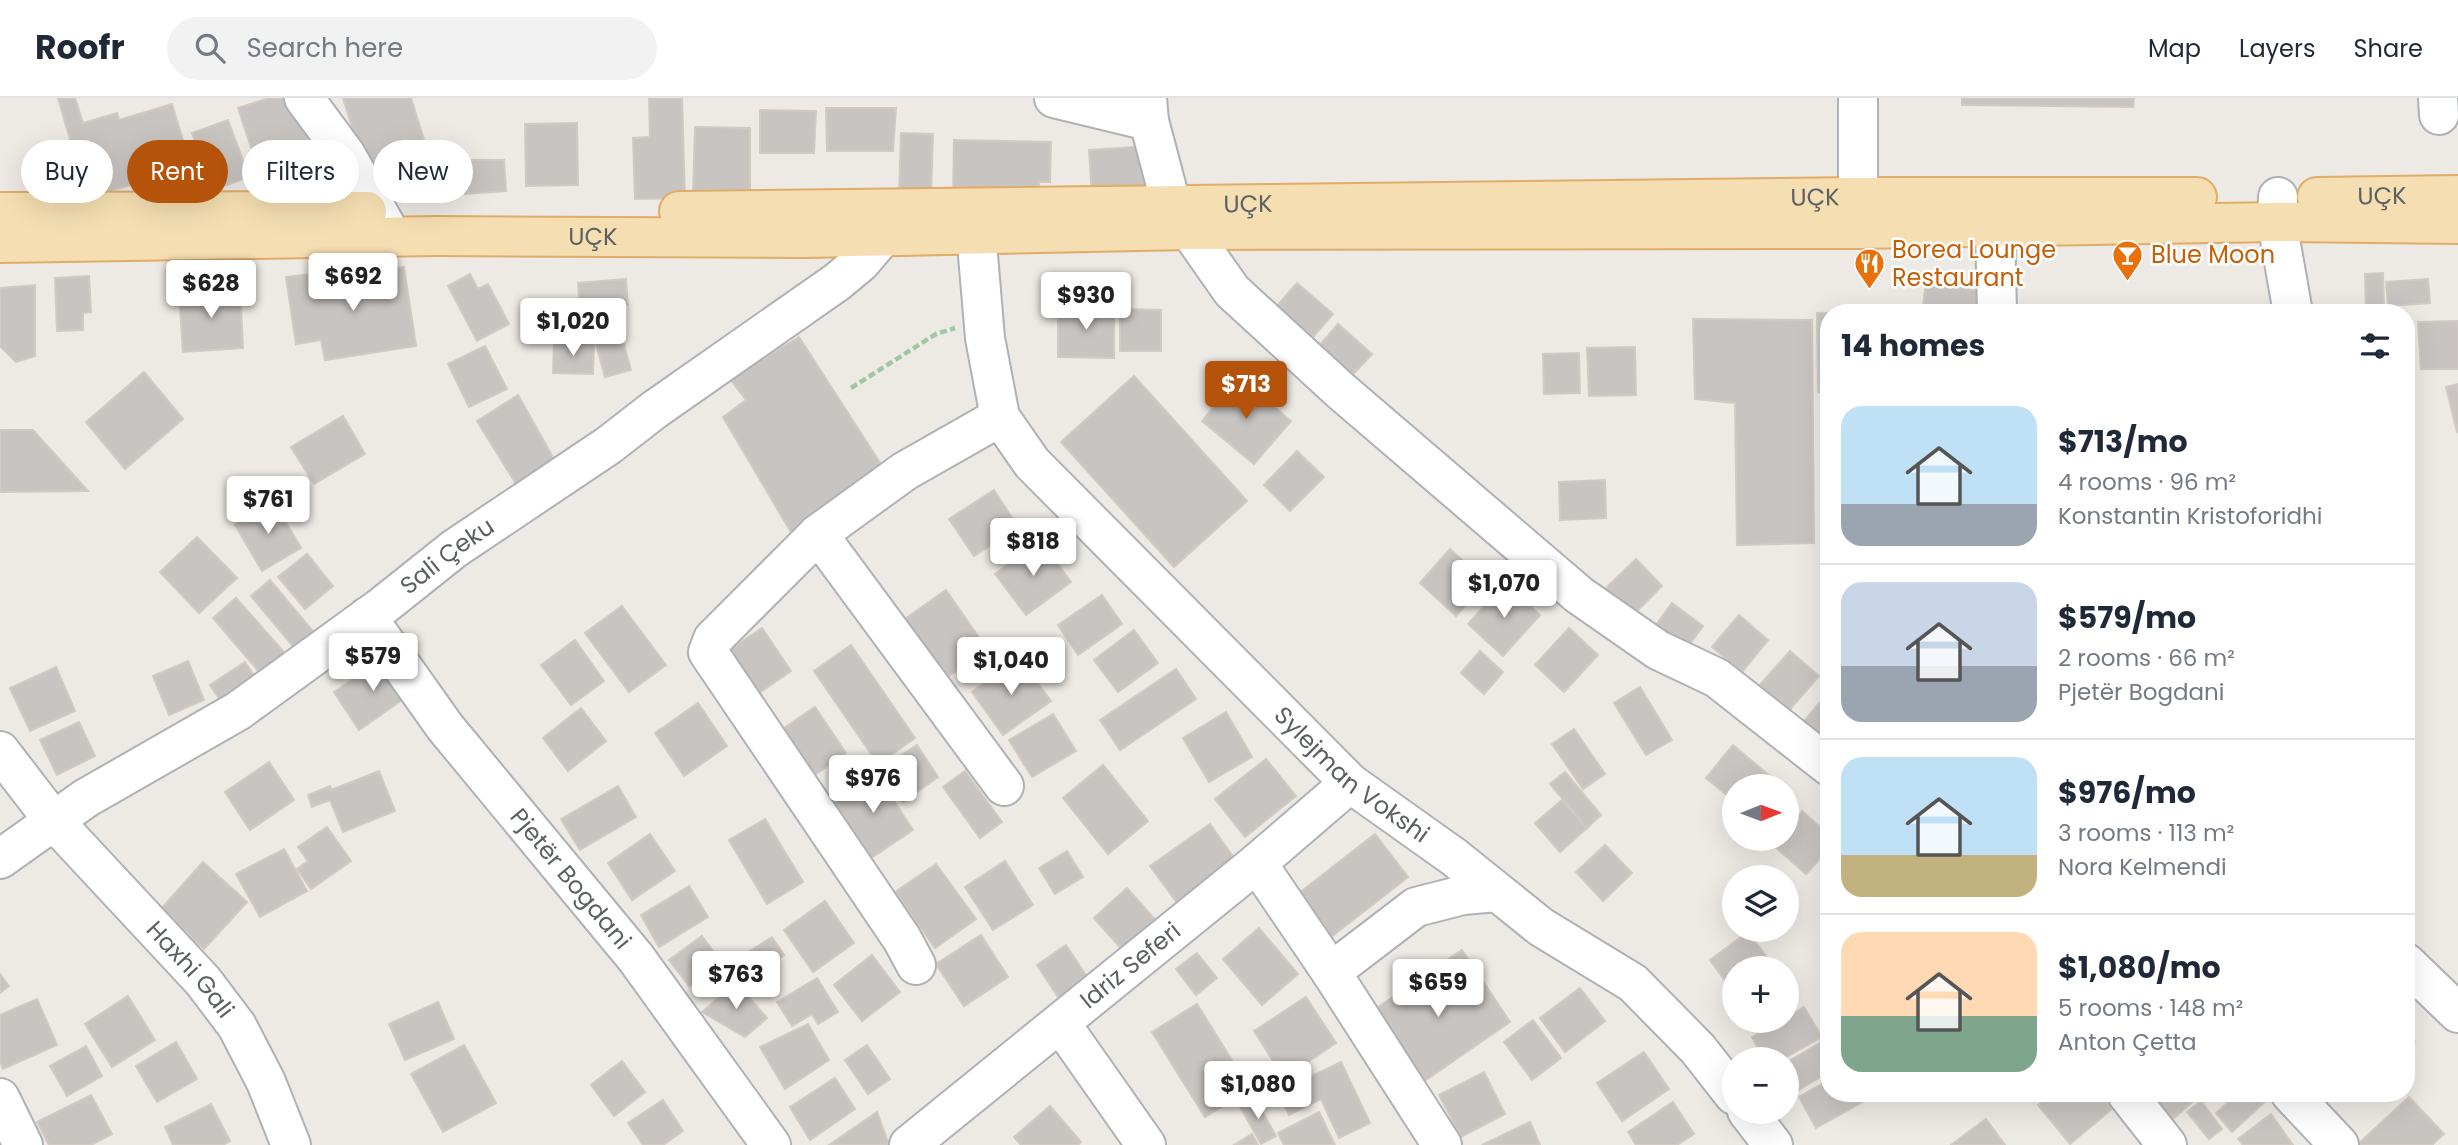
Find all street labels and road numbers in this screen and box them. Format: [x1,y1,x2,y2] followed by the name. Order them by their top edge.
[2357,179,2407,212] street label: UÇK
[1790,180,1840,214] street label: UÇK
[1223,187,1273,221] street label: UÇK
[568,220,618,253] street label: UÇK
[393,510,500,602] street label: Sali Çeku
[1267,699,1436,850] street label: Sylejman Vokshi
[503,801,639,956] street label: Pjetër Bogdani
[139,913,242,1024] street label: Haxhi Gali
[1073,914,1187,1016] street label: Idriz Seferi

